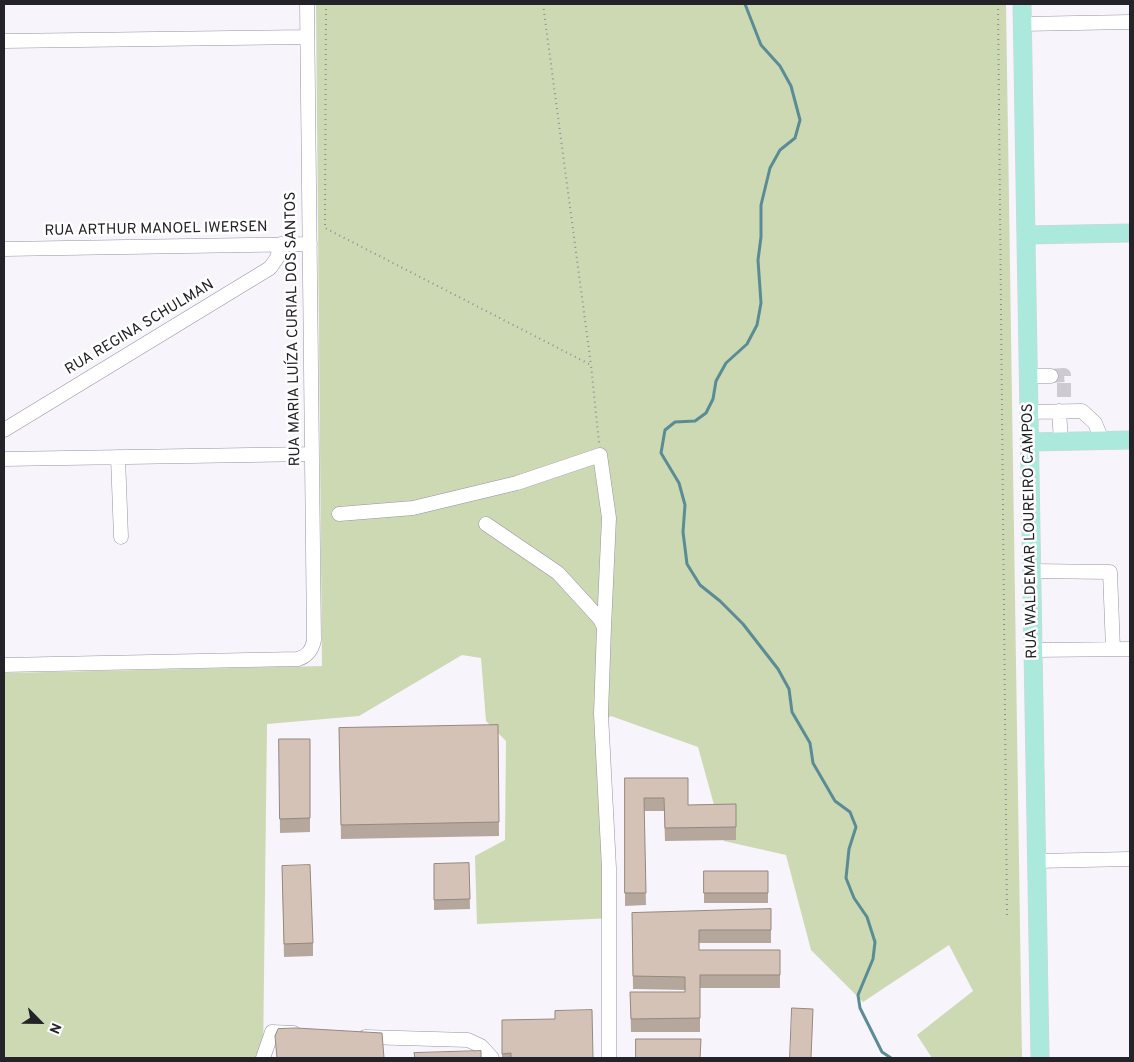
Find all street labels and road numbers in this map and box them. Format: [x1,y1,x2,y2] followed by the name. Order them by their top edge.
[283,191,305,467] street label: RUA MARIA LUÍZA CURIAL DOS SANTOS
[44,219,268,241] street label: RUA ARTHUR MANOEL IWERSEN
[62,276,218,380] street label: RUA REGINA SCHULMAN
[1020,403,1042,659] street label: RUA WALDEMAR LOUREIRO CAMPOS

